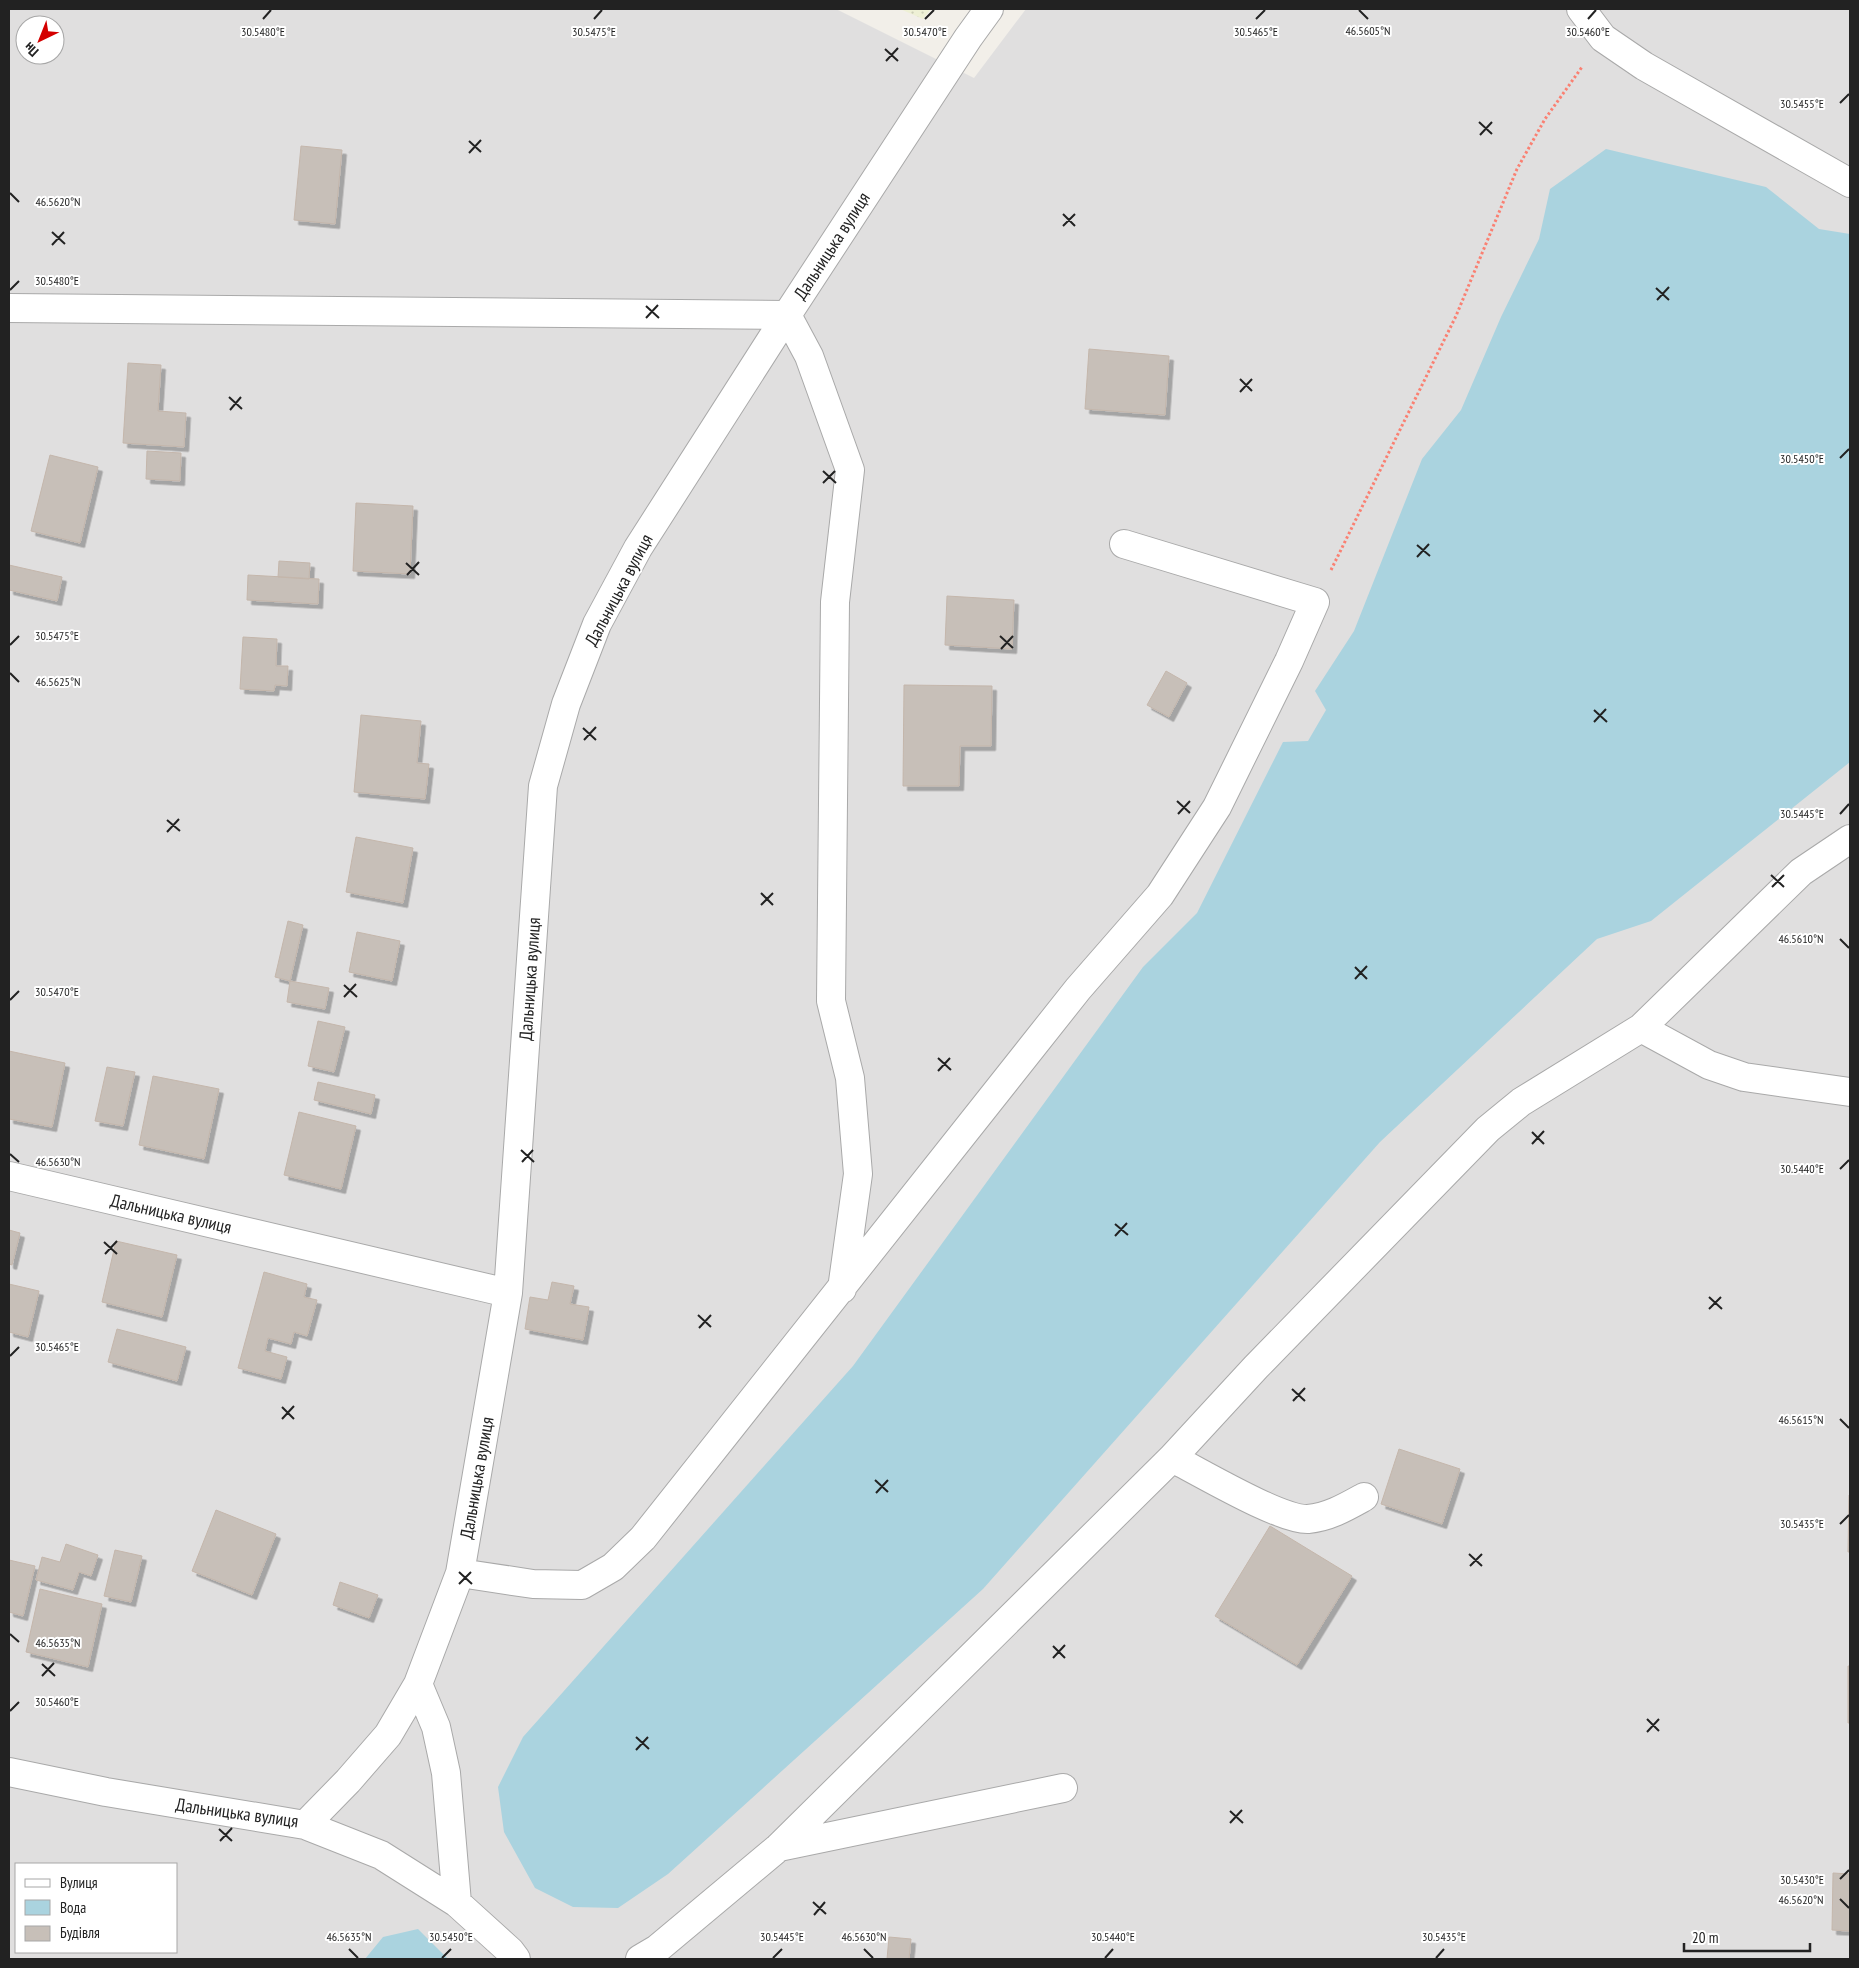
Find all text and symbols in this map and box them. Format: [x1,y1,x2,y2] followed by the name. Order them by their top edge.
[15,15,65,65] north arrow
[1345,23,1391,38] text: 46.5605°N
[241,24,285,39] text: 30.5480°E
[572,24,616,39] text: 30.5475°E
[903,24,947,39] text: 30.5470°E
[1234,24,1278,39] text: 30.5465°E
[1566,24,1610,39] text: 30.5460°E
[20,38,42,61] text: Пн
[1780,96,1824,111] text: 30.5455°E
[788,188,875,304] street label: Дальницька вулиця
[35,194,81,209] text: 46.5620°N
[35,273,79,288] text: 30.5480°E
[1780,451,1824,466] text: 30.5450°E
[579,530,658,650] street label: Дальницька вулиця
[35,628,79,643] text: 30.5475°E
[35,674,81,689] text: 46.5625°N
[1780,806,1824,821] text: 30.5445°E
[514,917,545,1041] street label: Дальницька вулиця
[1778,931,1824,946] text: 46.5610°N
[35,984,79,999] text: 30.5470°E
[35,1154,81,1169] text: 46.5630°N
[1780,1161,1824,1176] text: 30.5440°E
[108,1188,234,1239] street label: Дальницька вулиця
[35,1339,79,1354] text: 30.5465°E
[1778,1412,1824,1427] text: 46.5615°N
[454,1415,499,1541] street label: Дальницька вулиця
[1780,1516,1824,1531] text: 30.5435°E
[35,1635,81,1650] text: 46.5635°N
[35,1694,79,1709] text: 30.5460°E
[174,1793,300,1832] street label: Дальницька вулиця
[15,1863,178,1953] legend
[1780,1872,1824,1887] text: 30.5430°E
[60,1873,98,1892] text: Вулиця
[1778,1892,1824,1907] text: 46.5620°N
[60,1898,86,1917] text: Вода
[1684,1920,1810,1952] scale bar
[60,1923,100,1942] text: Будівля
[1692,1928,1718,1947] text: 20 m
[326,1929,372,1944] text: 46.5635°N
[429,1929,473,1944] text: 30.5450°E
[760,1929,804,1944] text: 30.5445°E
[841,1929,887,1944] text: 46.5630°N
[1091,1929,1135,1944] text: 30.5440°E
[1422,1929,1466,1944] text: 30.5435°E

